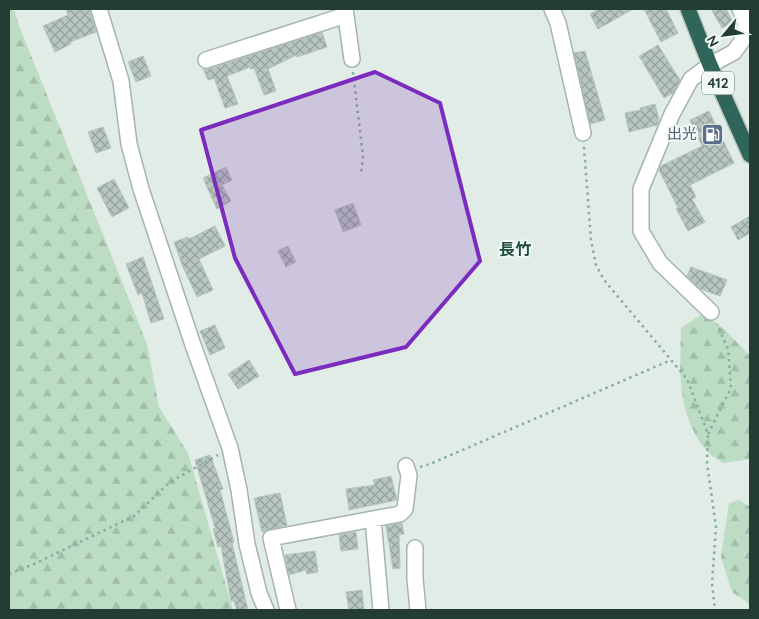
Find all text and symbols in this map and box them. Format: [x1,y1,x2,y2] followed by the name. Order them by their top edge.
[699,10,749,60] north arrow
[702,32,723,50] text: N
[702,72,734,95] road number: 412
[701,122,725,146] fuel station icon: 出光
[667,124,697,143] place label: 出光
[499,239,531,259] district label: 長竹

